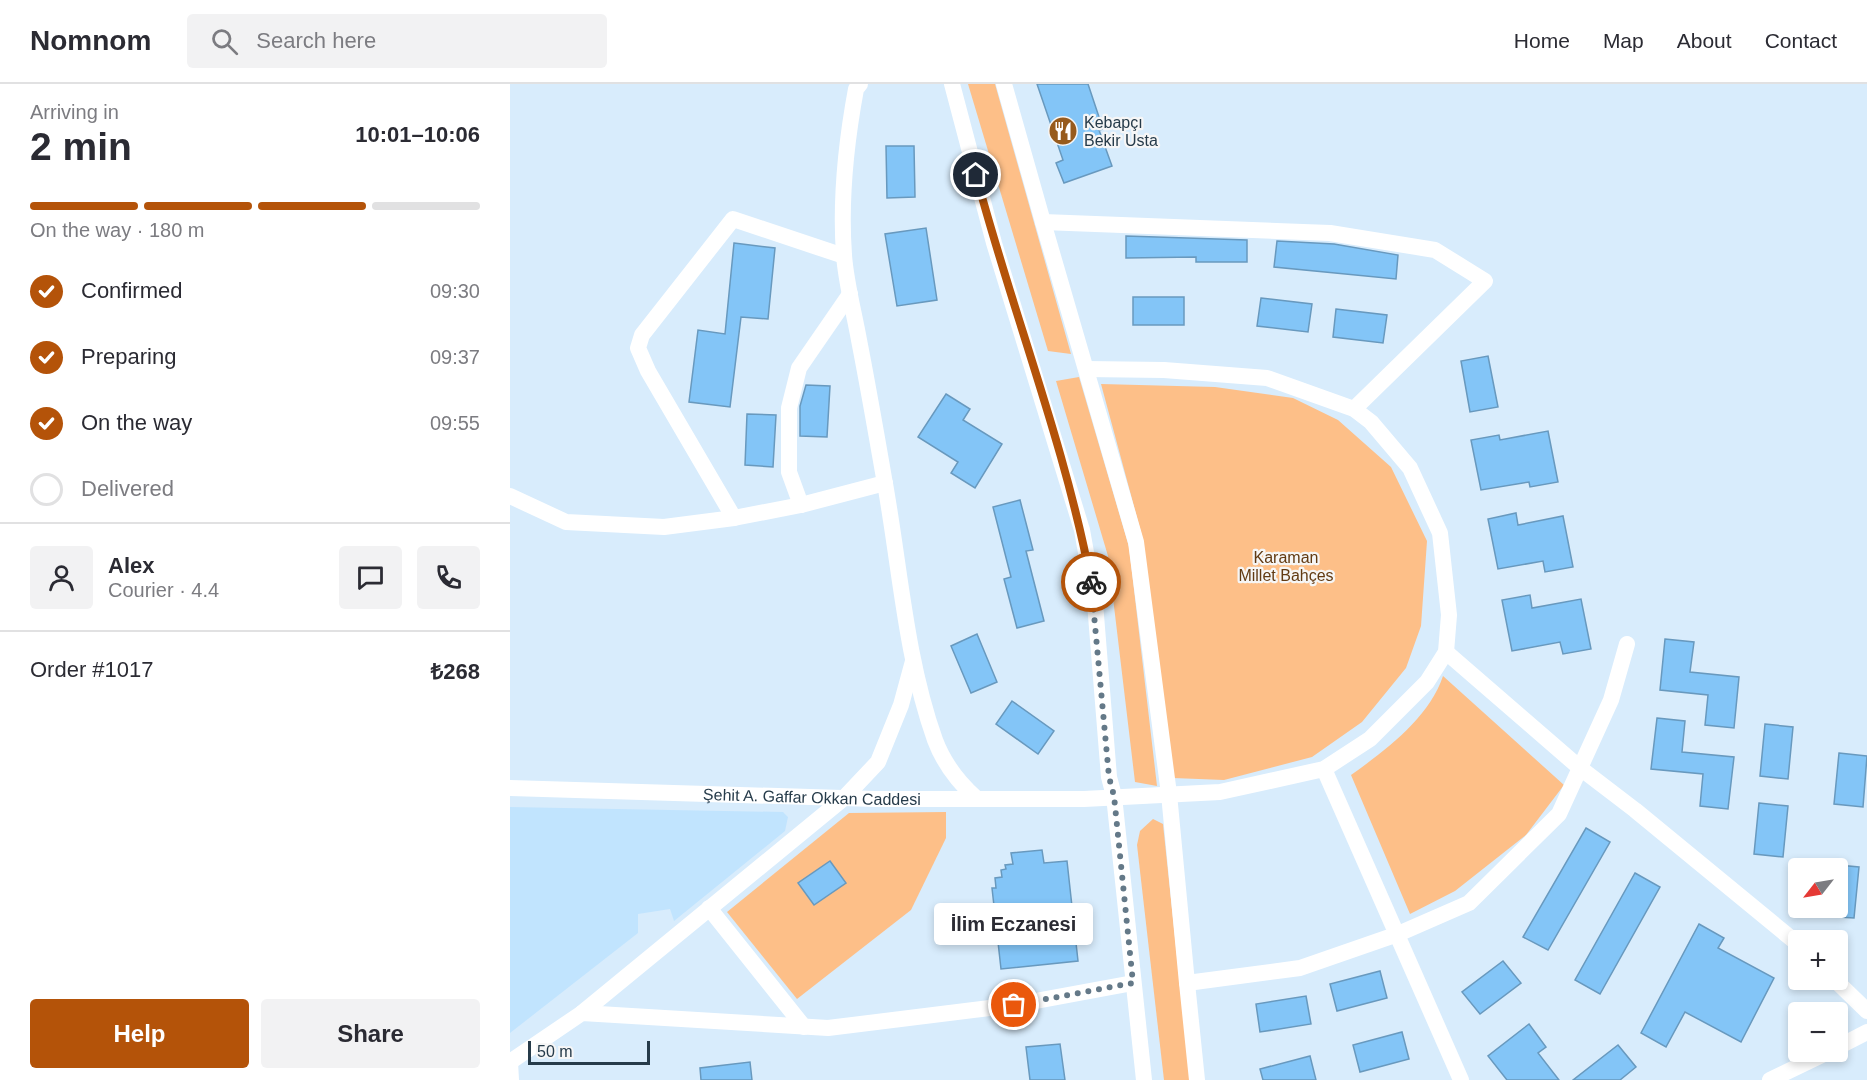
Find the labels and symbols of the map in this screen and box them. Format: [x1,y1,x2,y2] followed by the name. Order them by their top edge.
[1084,114,1158,149] place label: Kebapçı Bekir Usta
[1047,115,1079,147] restaurant icon: Kebapçı Bekir Usta
[950,149,1001,200] pin
[1238,549,1334,584] park label: Karaman Millet Bahçes
[1061,552,1121,612] courier
[703,785,921,808] street label: Şehit A. Gaffar Okkan Caddesi
[1788,858,1848,918] north arrow
[934,903,1094,945] callout: İlim Eczanesi
[988,979,1039,1030] pin
[528,1038,650,1066] scale bar

